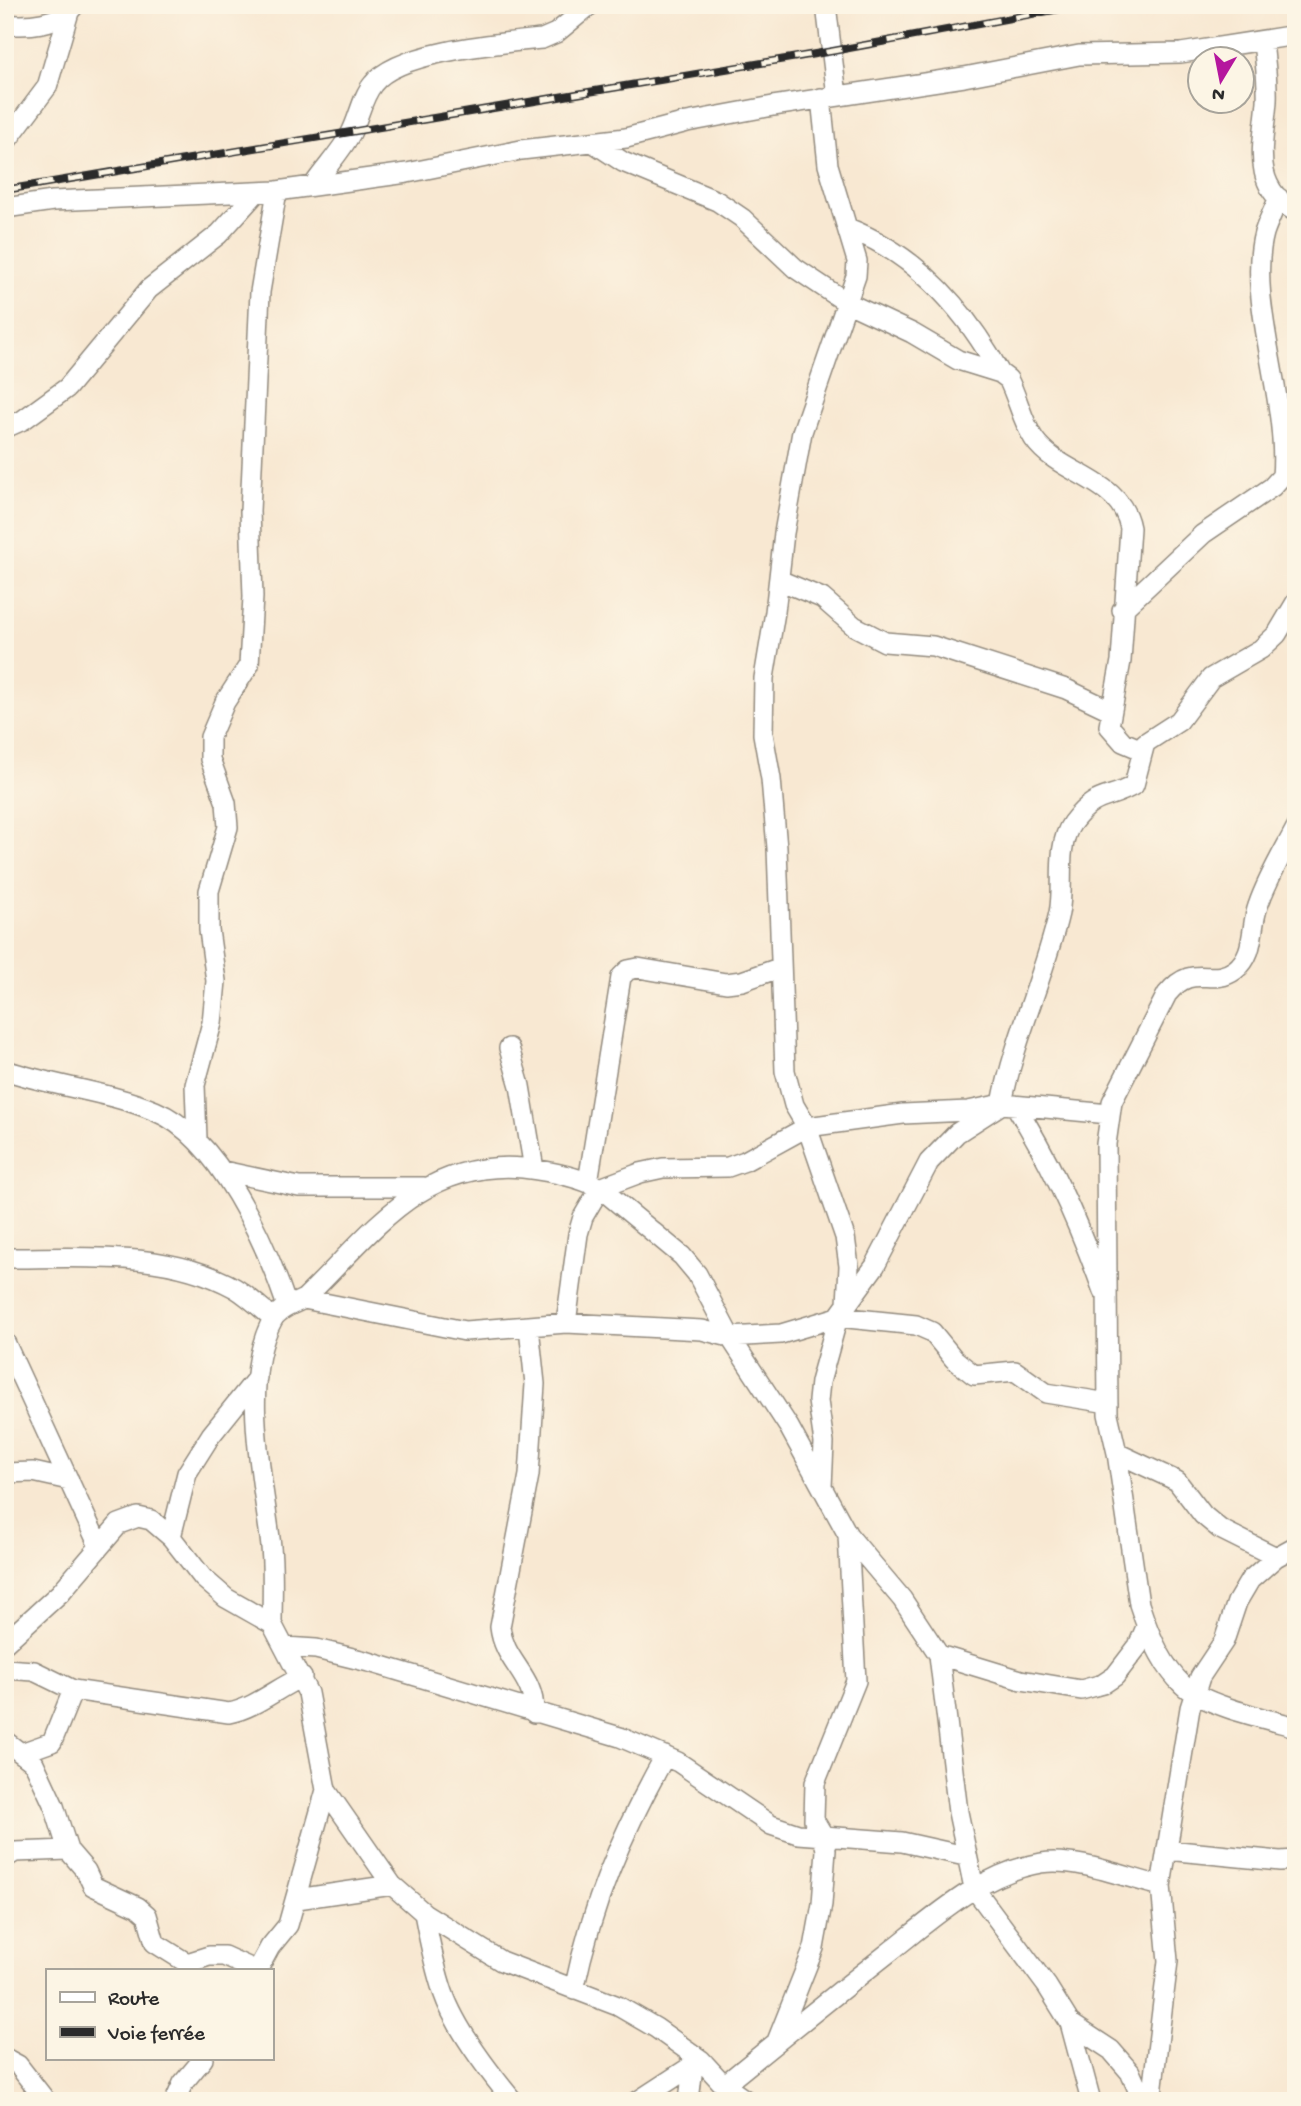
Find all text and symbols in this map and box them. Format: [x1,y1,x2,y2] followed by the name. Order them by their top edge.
[1186,46,1256,116] north arrow
[1211,81,1227,106] text: N
[46,1969,273,2060] legend
[108,1988,160,2013] text: Route
[107,2023,206,2048] text: Voie ferrée

